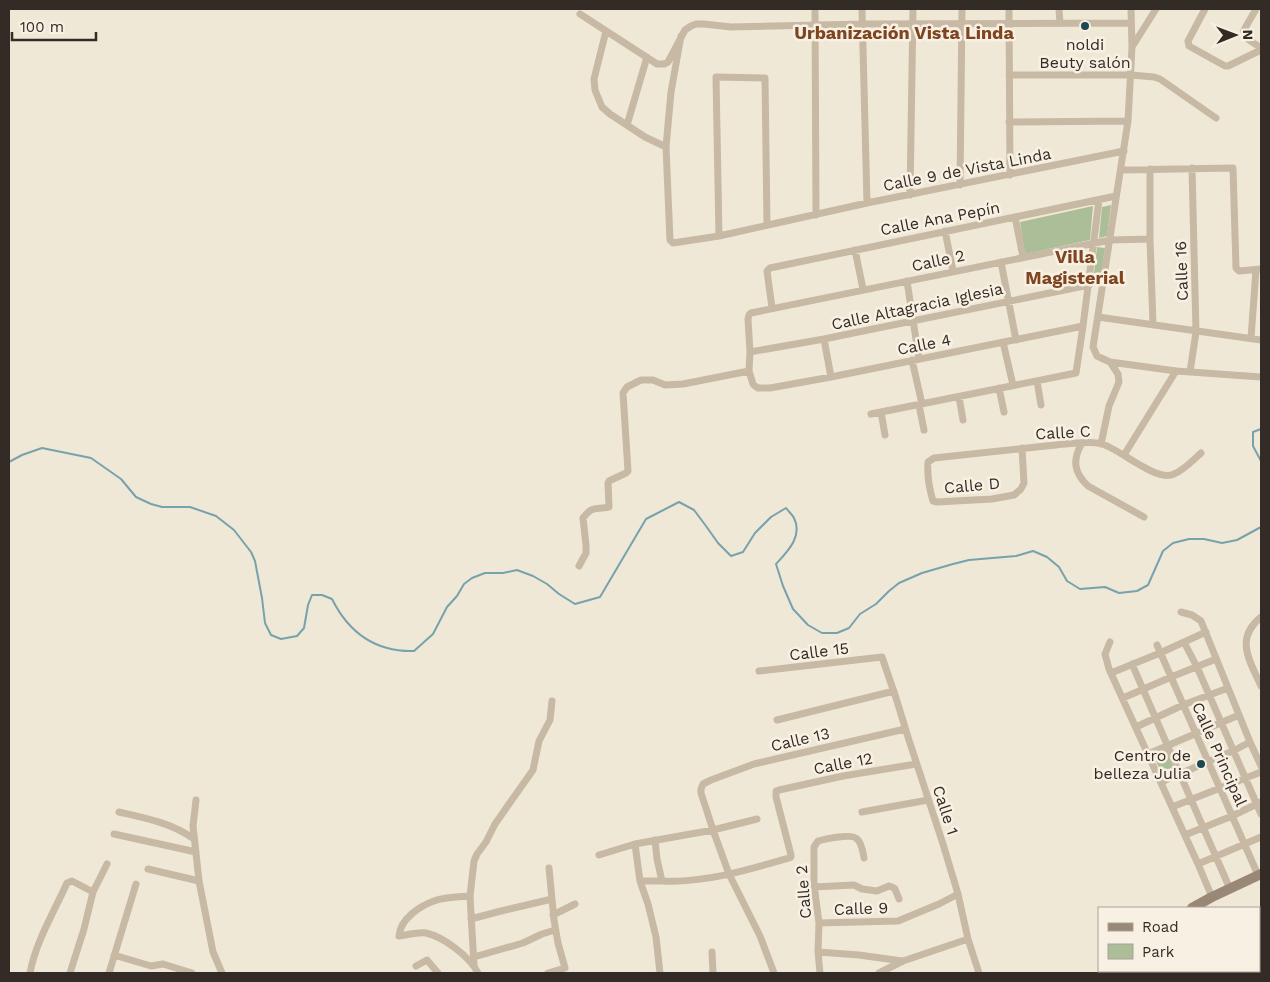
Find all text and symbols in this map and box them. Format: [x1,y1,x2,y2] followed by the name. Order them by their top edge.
[12,10,96,42] scale bar
[1210,10,1260,60] north arrow
[20,18,64,36] text: 100 m
[1079,20,1091,32] marker: noldi Beuty salón
[794,22,1014,43] district label: Urbanización Vista Linda
[1240,29,1256,40] text: N
[1039,35,1131,72] place label: noldi Beuty salón
[881,144,1053,195] street label: Calle 9 de Vista Linda
[879,198,1002,239] street label: Calle Ana Pepín
[1171,241,1192,301] street label: Calle 16
[910,246,966,275] street label: Calle 2
[1025,246,1125,288] district label: Villa Magisterial
[830,279,1005,334] street label: Calle Altagracia Iglesia
[896,330,953,359] street label: Calle 4
[1035,422,1091,443] street label: Calle C
[943,474,1001,497] street label: Calle D
[788,638,850,665] street label: Calle 15
[1188,699,1251,809] street label: Calle Principal
[769,724,831,755] street label: Calle 13
[1093,746,1191,783] place label: Centro de belleza Julia
[812,748,874,779] street label: Calle 12
[1195,758,1207,770] marker: Centro de belleza Julia
[929,783,962,837] street label: Calle 1
[792,864,815,920] street label: Calle 2
[834,898,889,919] street label: Calle 9
[1098,907,1260,972] legend
[1142,918,1179,936] text: Road
[1142,943,1175,961] text: Park

